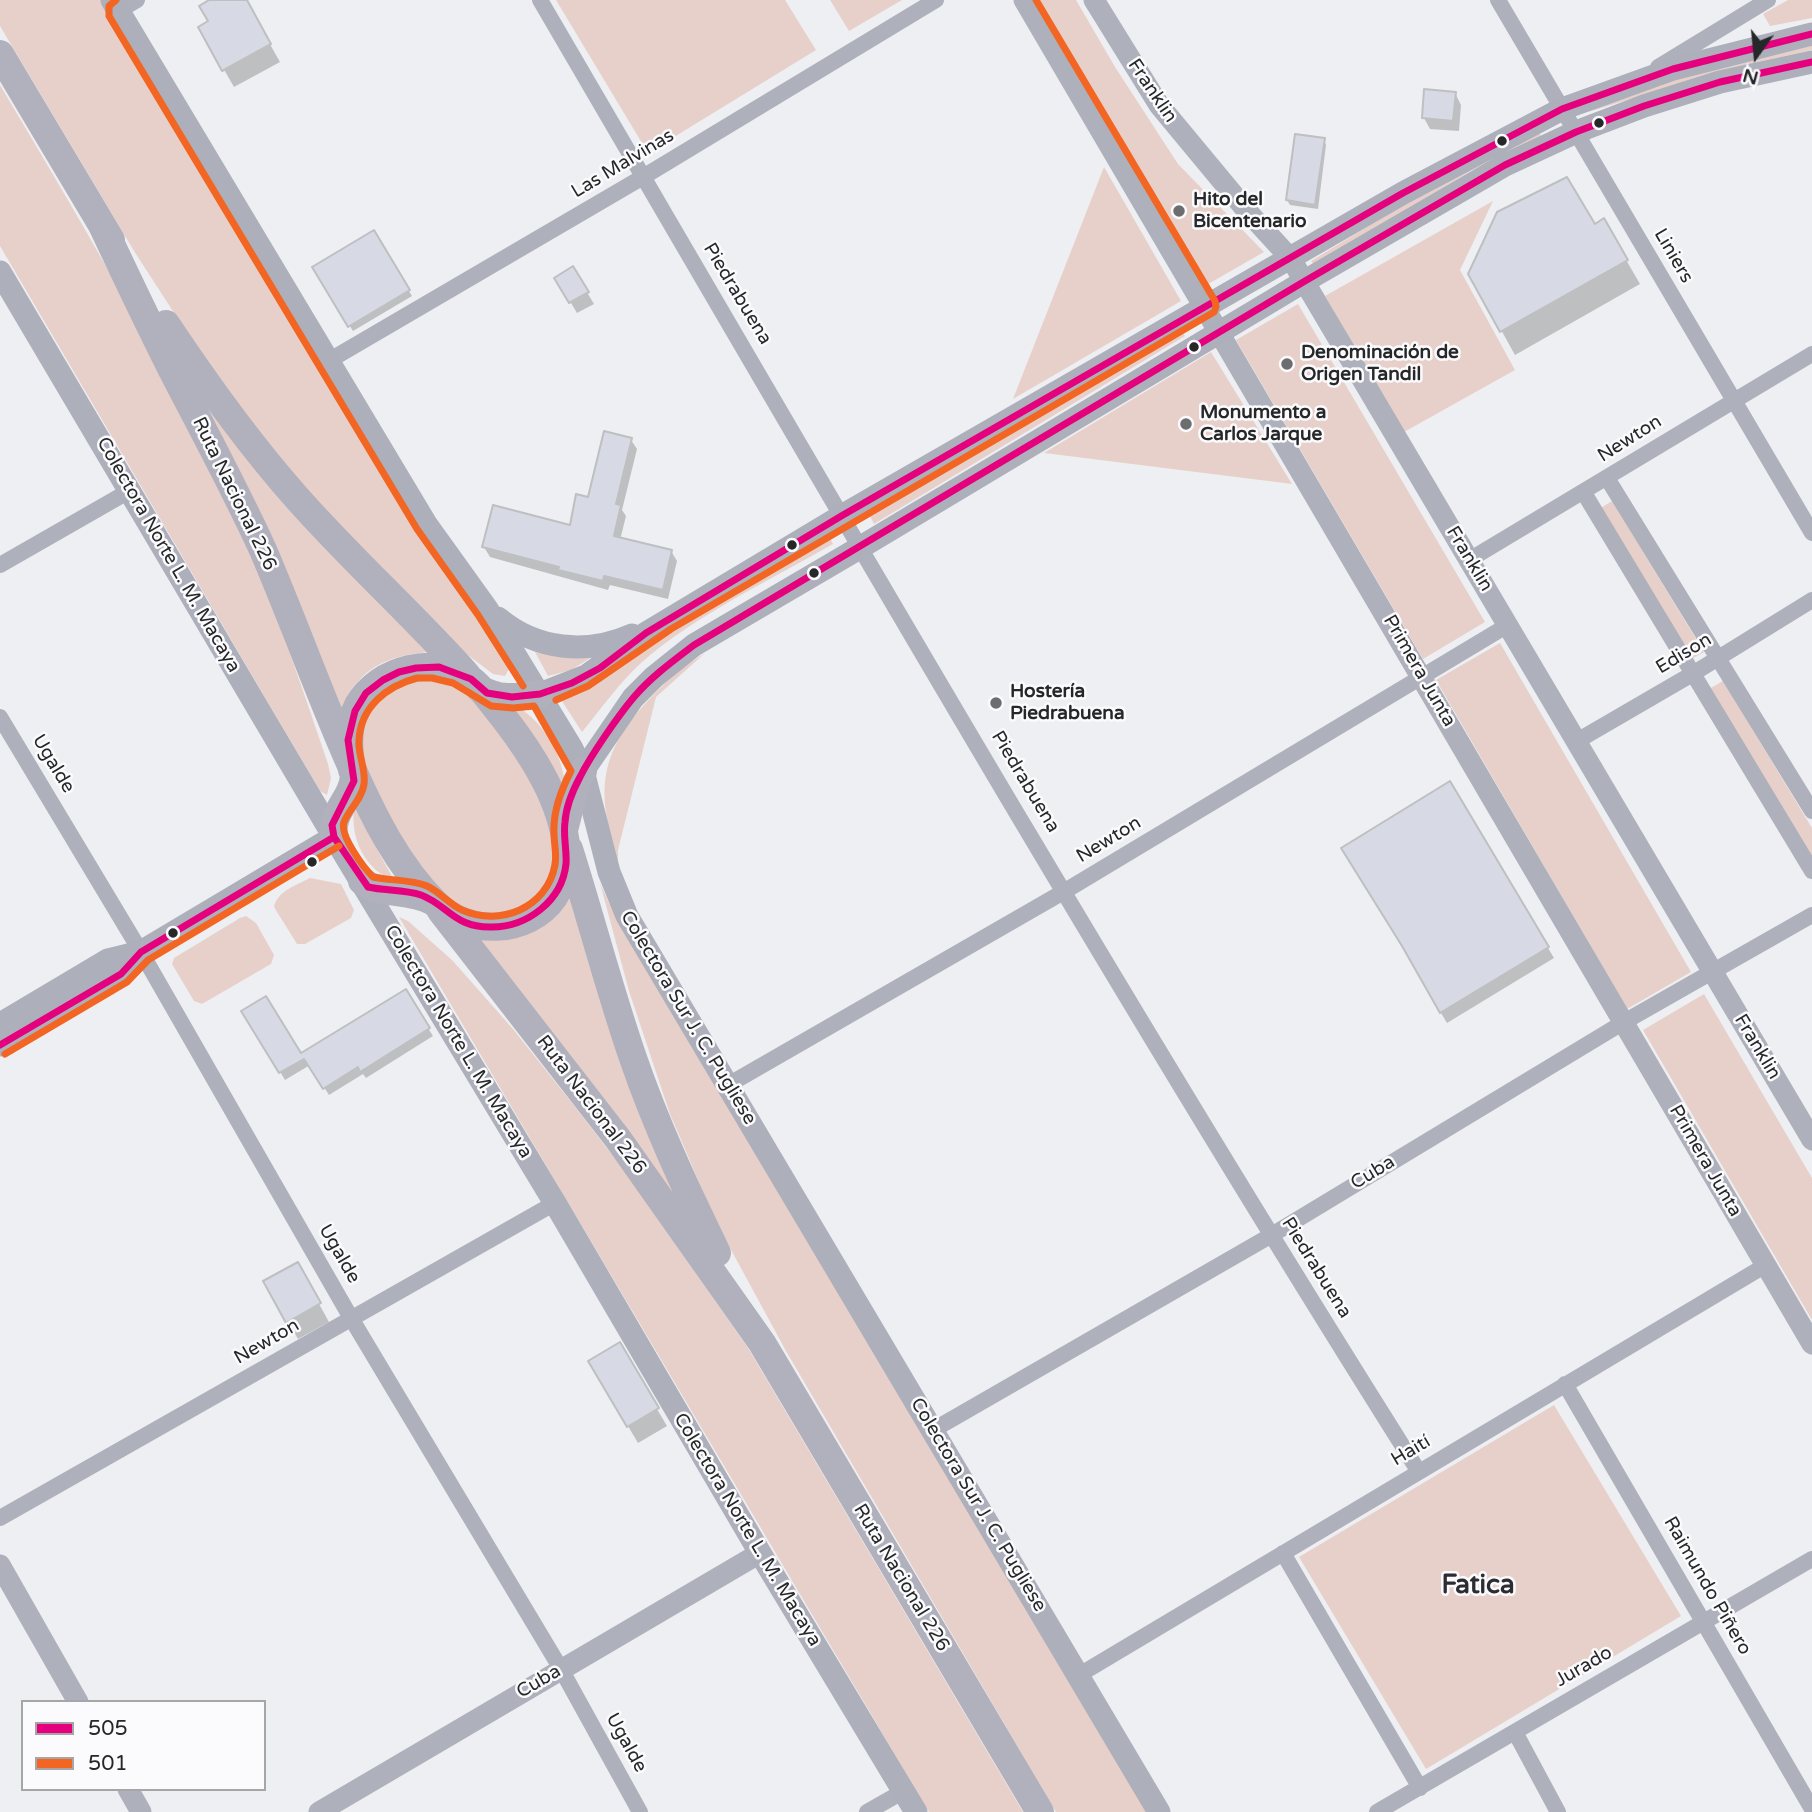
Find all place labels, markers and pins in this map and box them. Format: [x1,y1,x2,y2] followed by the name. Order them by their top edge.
[1592,116,1606,130] unlabelled marker
[1495,134,1509,148] unlabelled marker
[1193,189,1307,233] place label: Hito del Bicentenario
[1171,203,1187,219] marker: Hito del Bicentenario
[1187,340,1201,354] unlabelled marker
[1301,342,1459,386] place label: Denominación de Origen Tandil
[1279,356,1295,372] marker: Denominación de Origen Tandil
[1200,402,1327,446] place label: Monumento a Carlos Jarque
[1178,416,1194,432] marker: Monumento a Carlos Jarque
[785,538,799,552] unlabelled marker
[807,566,821,580] unlabelled marker
[1010,681,1125,725] place label: Hostería Piedrabuena
[988,695,1004,711] marker: Hostería Piedrabuena
[305,855,319,869] unlabelled marker
[166,926,180,940] unlabelled marker

